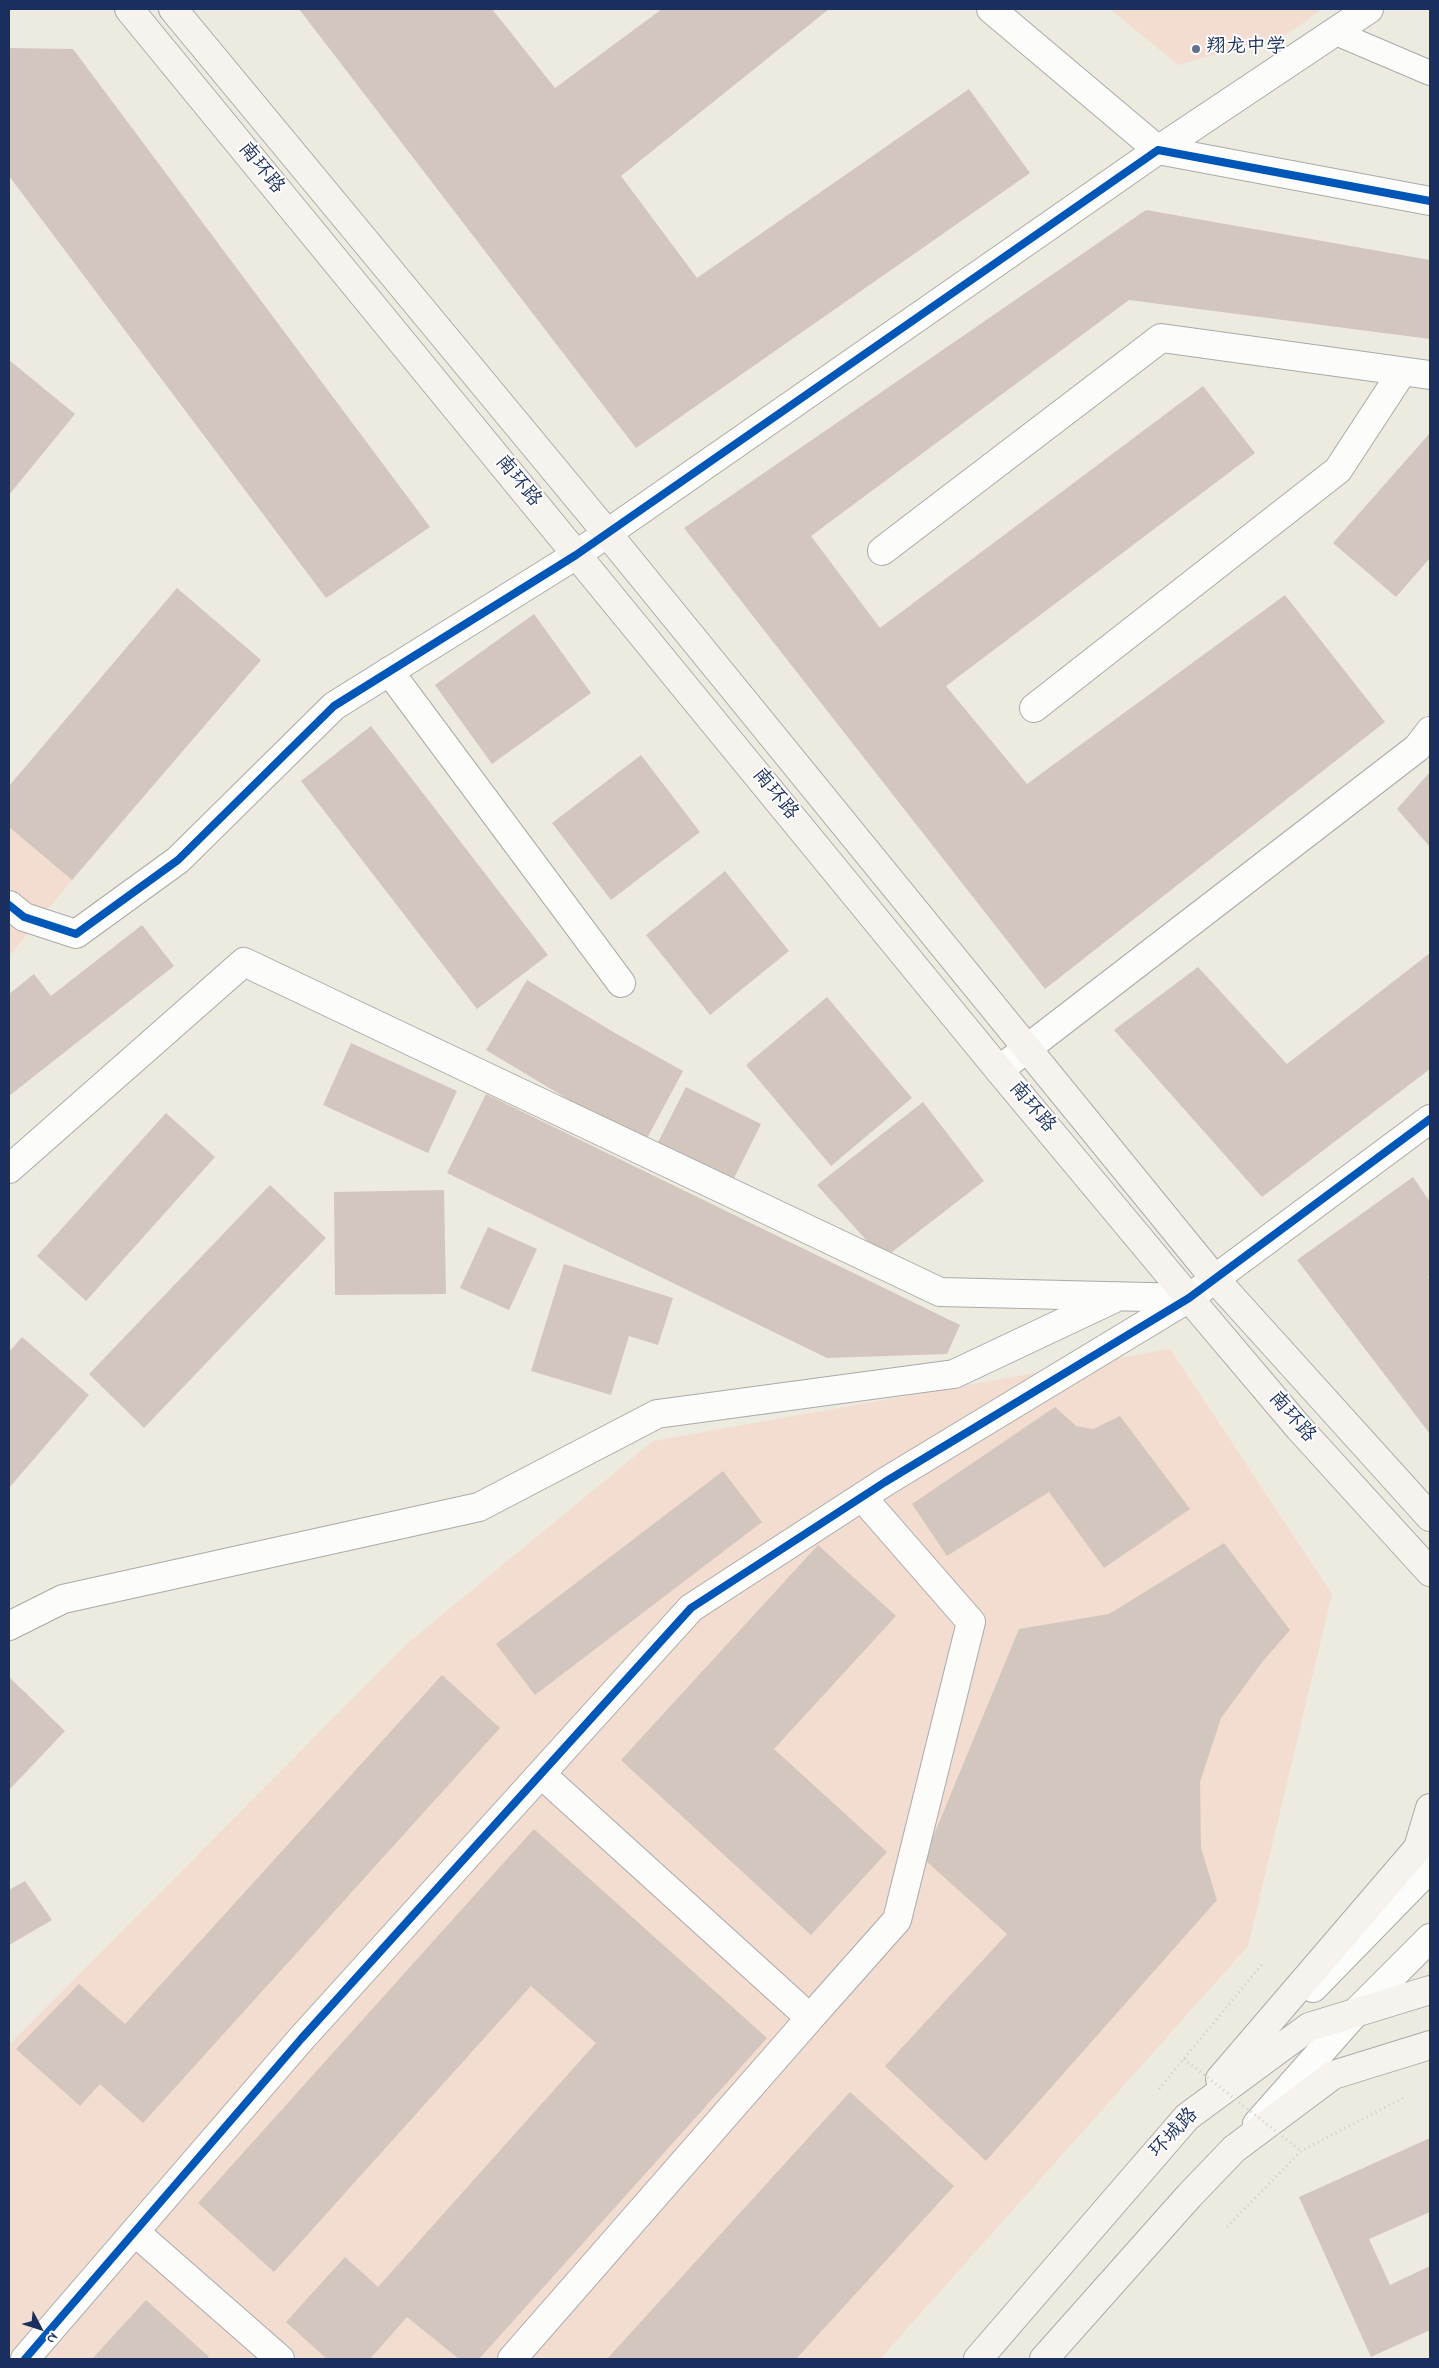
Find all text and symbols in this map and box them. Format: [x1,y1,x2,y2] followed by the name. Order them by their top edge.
[1206,37,1286,61] place label: 翔龙中学
[1190,43,1202,55] marker: 翔龙中学
[232,138,288,200] street label: 南环路
[489,451,545,513] street label: 南环路
[746,764,802,826] street label: 南环路
[1003,1077,1059,1139] street label: 南环路
[1262,1387,1320,1449] street label: 南环路
[1146,2104,1204,2164] street label: 环城路
[15,2303,65,2353] north arrow
[41,2328,63,2348] text: N

